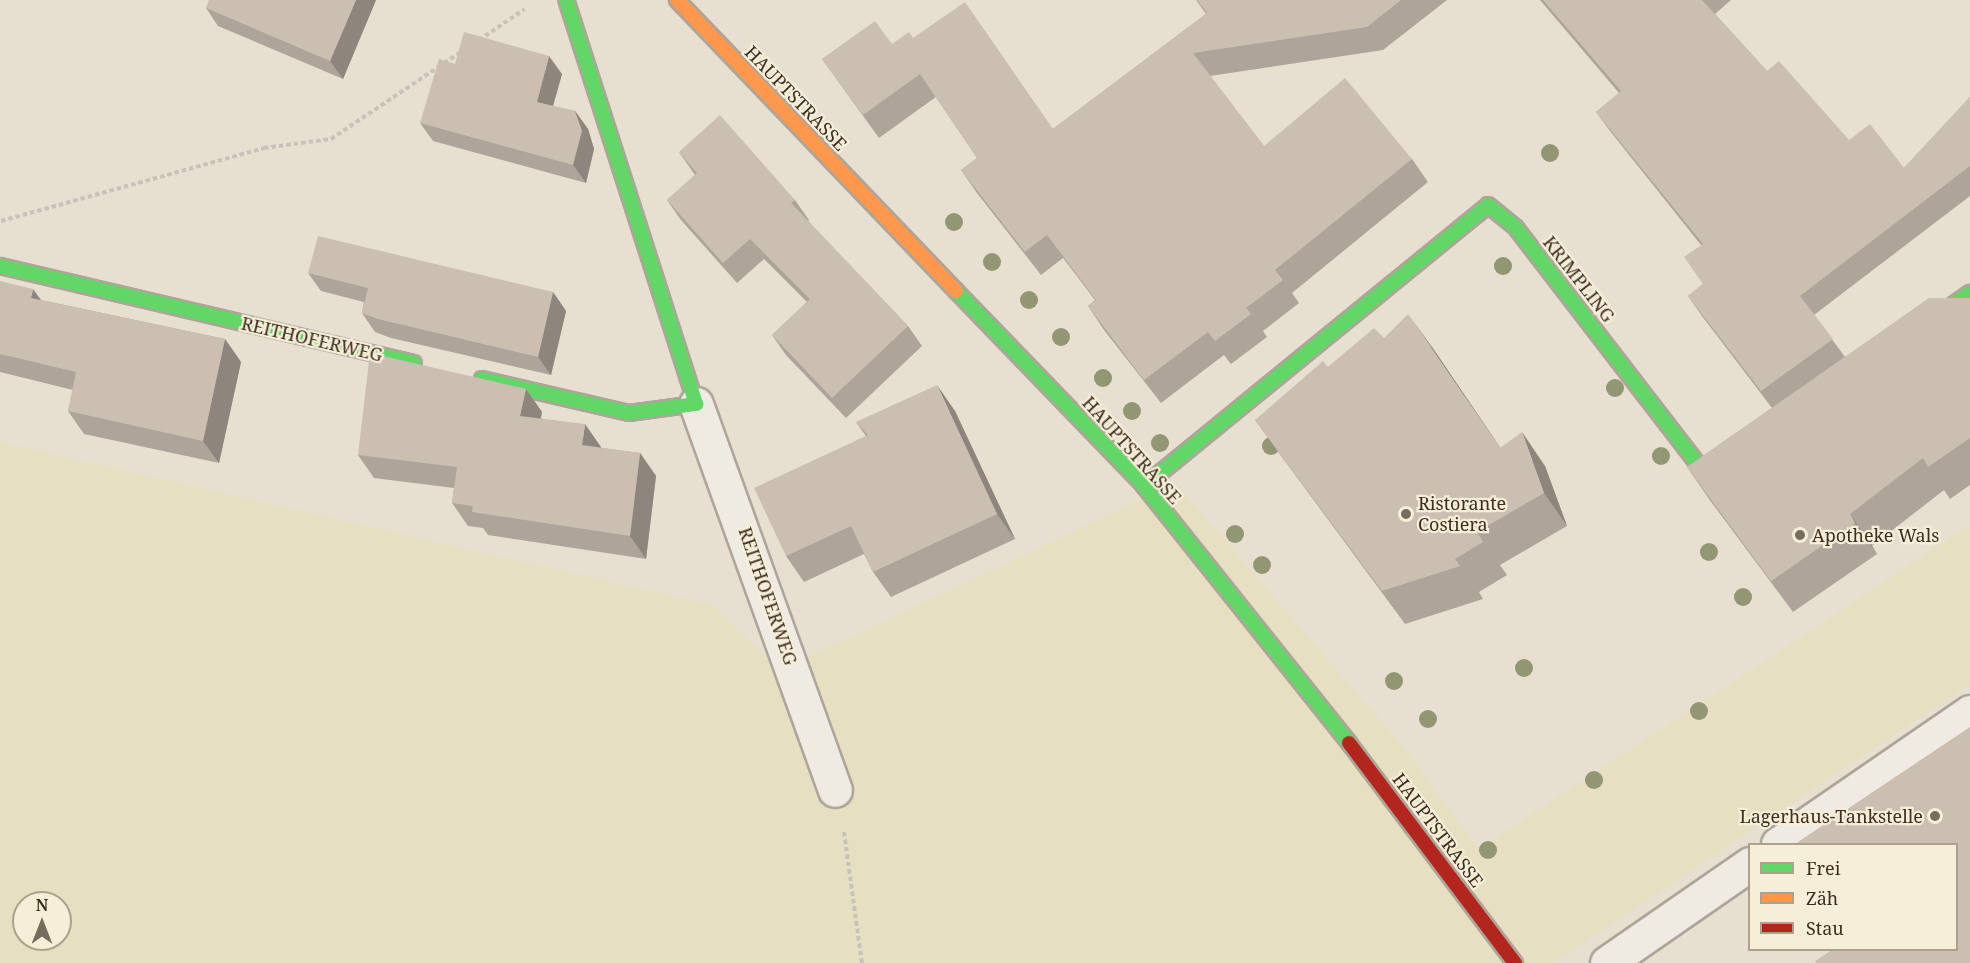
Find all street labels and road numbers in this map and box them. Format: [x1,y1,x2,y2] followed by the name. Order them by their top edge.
[741,41,851,155] street label: HAUPTSTRASSE
[1539,232,1619,326] street label: KRIMPLING
[239,312,385,366] street label: REITHOFERWEG
[1078,392,1186,508] street label: HAUPTSTRASSE
[734,524,802,668] street label: REITHOFERWEG
[1388,769,1488,891] street label: HAUPTSTRASSE

